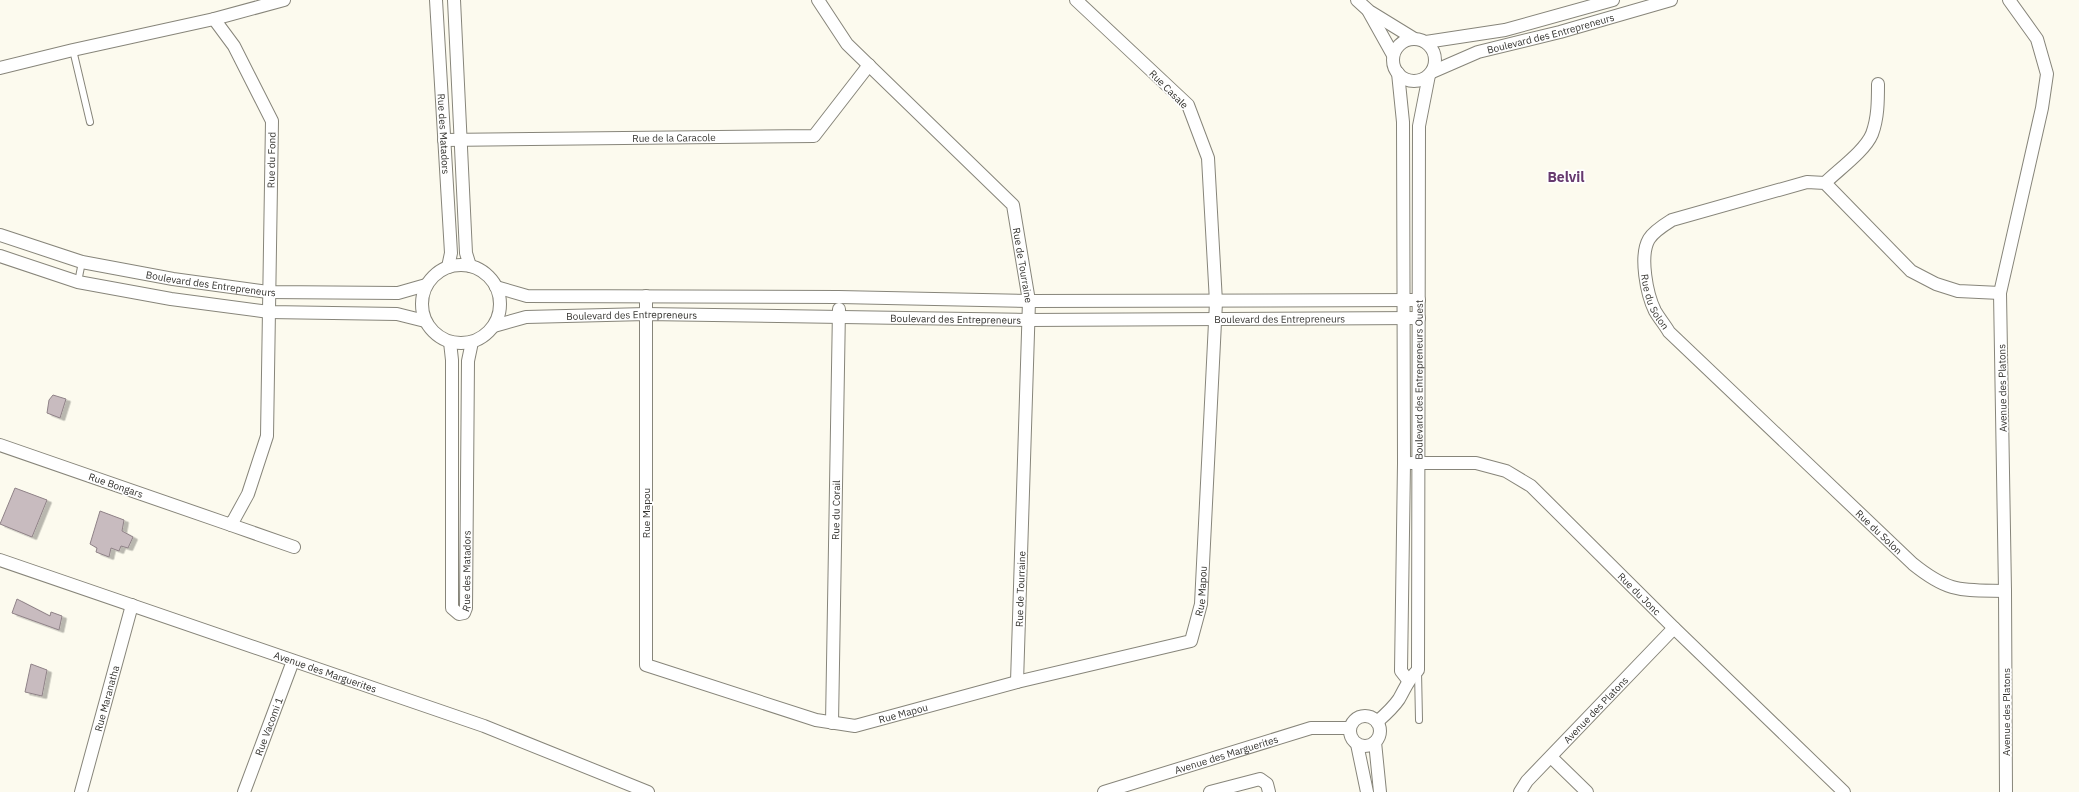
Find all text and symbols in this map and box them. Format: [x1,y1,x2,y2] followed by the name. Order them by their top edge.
[1486,11,1616,57] street label: Boulevard des Entrepreneurs
[1146,67,1191,112] street label: Rue Casale
[435,93,452,175] street label: Rue des Matadors
[632,131,716,145] street label: Rue de la Caracole
[265,132,278,188] street label: Rue du Fond
[1547,168,1585,186] district label: Belvil
[1010,227,1035,305] street label: Rue de Tourraine
[145,268,276,299] street label: Boulevard des Entrepreneurs
[1638,273,1672,332] street label: Rue du Solon
[1412,299,1426,460] street label: Boulevard des Entrepreneurs Ouest
[566,308,697,323] street label: Boulevard des Entrepreneurs
[890,312,1021,327] street label: Boulevard des Entrepreneurs
[1214,312,1345,326] street label: Boulevard des Entrepreneurs
[1995,344,2010,432] street label: Avenue des Platons
[87,470,145,501] street label: Rue Bongars
[829,480,843,540] street label: Rue du Corail
[640,488,653,538] street label: Rue Mapou
[1853,507,1905,557] street label: Rue du Solon
[459,530,474,614] street label: Rue des Matadors
[1013,550,1028,627] street label: Rue de Tourraine
[1192,566,1210,618] street label: Rue Mapou
[1615,570,1663,618] street label: Rue du Jonc
[272,648,378,696] street label: Avenue des Marguerites
[92,663,122,733] street label: Rue Maranatha
[2000,668,2013,756] street label: Avenue des Platons
[1561,674,1631,746] street label: Avenue des Platons
[252,696,286,758] street label: Rue Vacomi 1
[877,701,929,726] street label: Rue Mapou
[1173,733,1280,777] street label: Avenue des Marguerites

